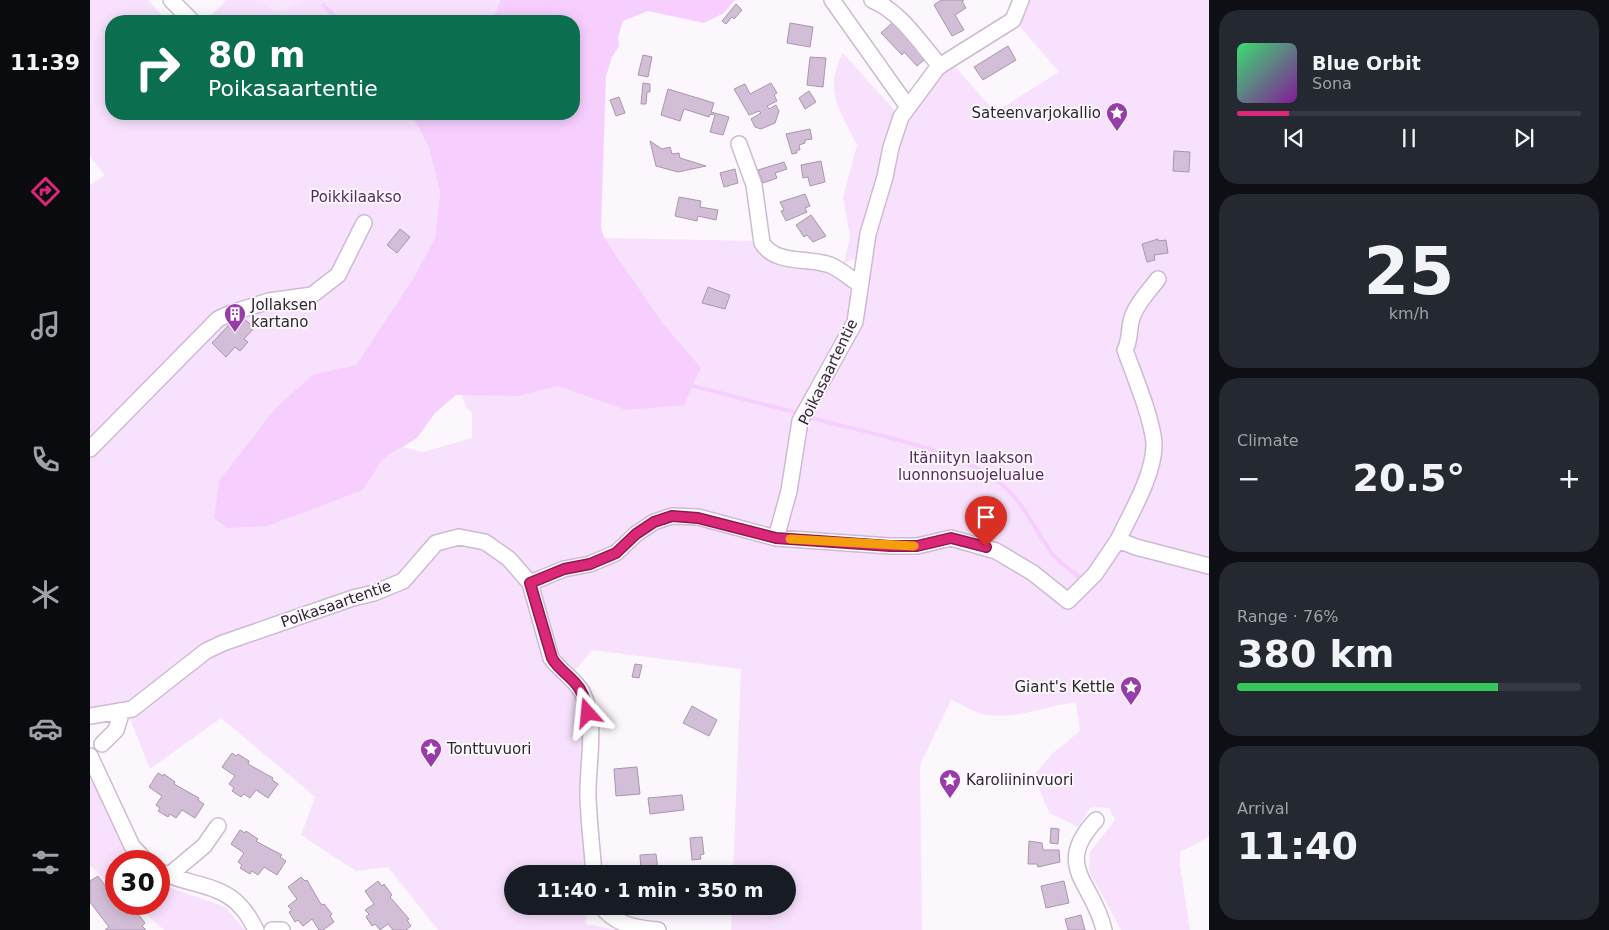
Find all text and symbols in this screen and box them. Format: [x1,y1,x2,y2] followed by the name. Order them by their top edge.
[125,35,190,100] icon: right
[208,35,305,75] text: 80 m
[10,50,80,75] text: 11:39
[1312,52,1421,74] text: Blue Orbit
[1312,74,1352,93] text: Sona
[208,76,378,101] text: Poikasaartentie
[1105,101,1129,132] place icon: Sateenvarjokallio
[972,104,1101,122] place label: Sateenvarjokallio
[1280,124,1308,152] icon: previous
[1395,124,1423,152] icon: pause
[1510,124,1538,152] icon: next
[28,174,63,209] icon: directions
[310,188,402,206] park label: Poikkilaakso
[1364,234,1454,309] text: 25
[250,296,317,331] place label: Jollaksen kartano
[223,302,247,333] building icon: Jollaksen kartano
[1389,304,1429,323] text: km/h
[28,308,63,343] icon: music
[795,316,861,428] street label: Poikasaartentie
[1237,431,1299,450] text: Climate
[28,442,63,477] icon: phone
[898,449,1044,484] park label: Itäniityn laakson luonnonsuojelualue
[1353,456,1465,500] text: 20.5°
[1237,462,1260,495] text: −
[1558,462,1581,495] text: +
[965,496,1007,547] pin
[972,503,1000,531] icon: arrive
[28,577,63,612] icon: climate
[278,577,394,631] street label: Poikasaartentie
[1237,607,1339,626] text: Range · 76%
[1237,632,1394,676] text: 380 km
[1119,675,1143,706] place icon: Giant's Kettle
[1014,678,1115,696] place label: Giant's Kettle
[561,686,613,738] position arrow
[28,711,63,746] icon: car
[419,737,443,768] place icon: Tonttuvuori
[446,740,531,758] place label: Tonttuvuori
[938,768,962,799] place icon: Karoliininvuori
[966,771,1073,789] place label: Karoliininvuori
[1237,799,1289,818] text: Arrival
[1237,824,1358,868] text: 11:40
[28,845,63,880] icon: filters
[105,850,170,915] speed limit sign: 30
[536,879,764,901] text: 11:40 · 1 min · 350 m

